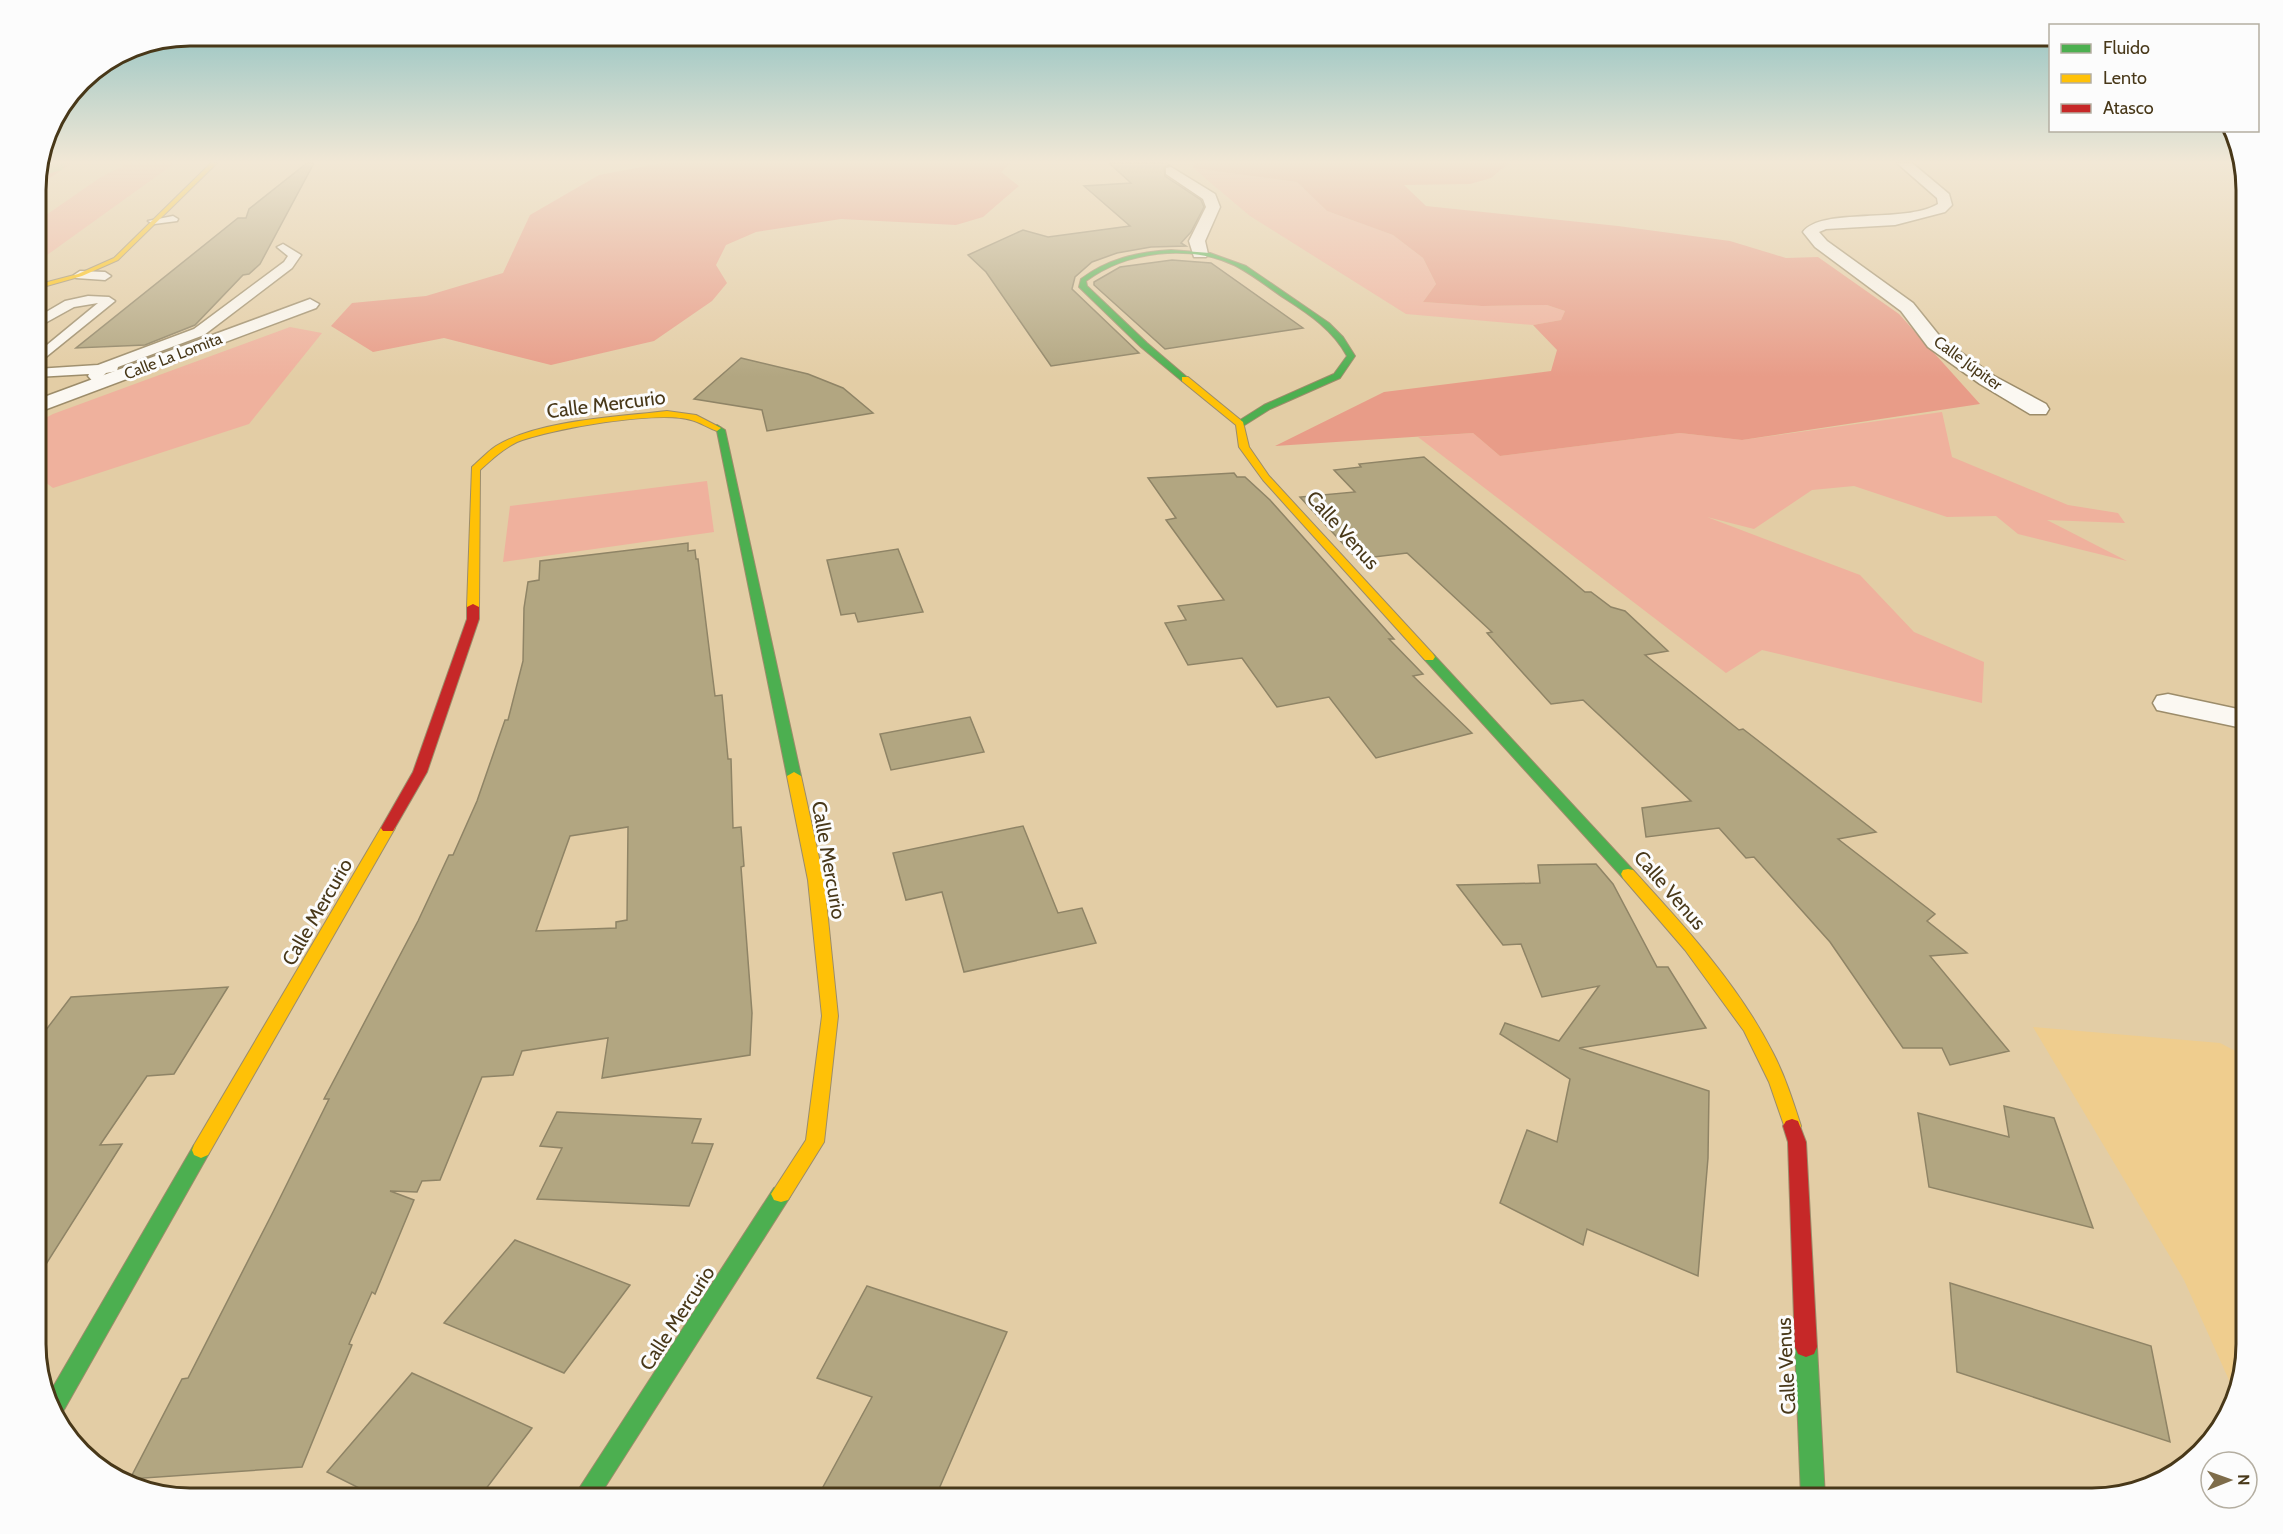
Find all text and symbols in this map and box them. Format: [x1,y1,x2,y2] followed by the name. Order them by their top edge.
[2049,24,2259,132] legend
[2103,37,2150,59] text: Fluido
[2103,67,2147,89] text: Lento
[2103,97,2154,119] text: Atasco
[121,329,225,383] street label: Calle La Lomita
[1930,332,2007,395] street label: Calle Júpiter
[545,385,667,423] street label: Calle Mercurio
[1302,486,1384,574] street label: Calle Venus
[807,799,851,921] street label: Calle Mercurio
[1629,845,1711,935] street label: Calle Venus
[277,854,357,970] street label: Calle Mercurio
[634,1261,720,1375] street label: Calle Mercurio
[1771,1317,1801,1415] street label: Calle Venus
[2199,1450,2259,1510] north arrow
[2234,1474,2253,1486] text: N

